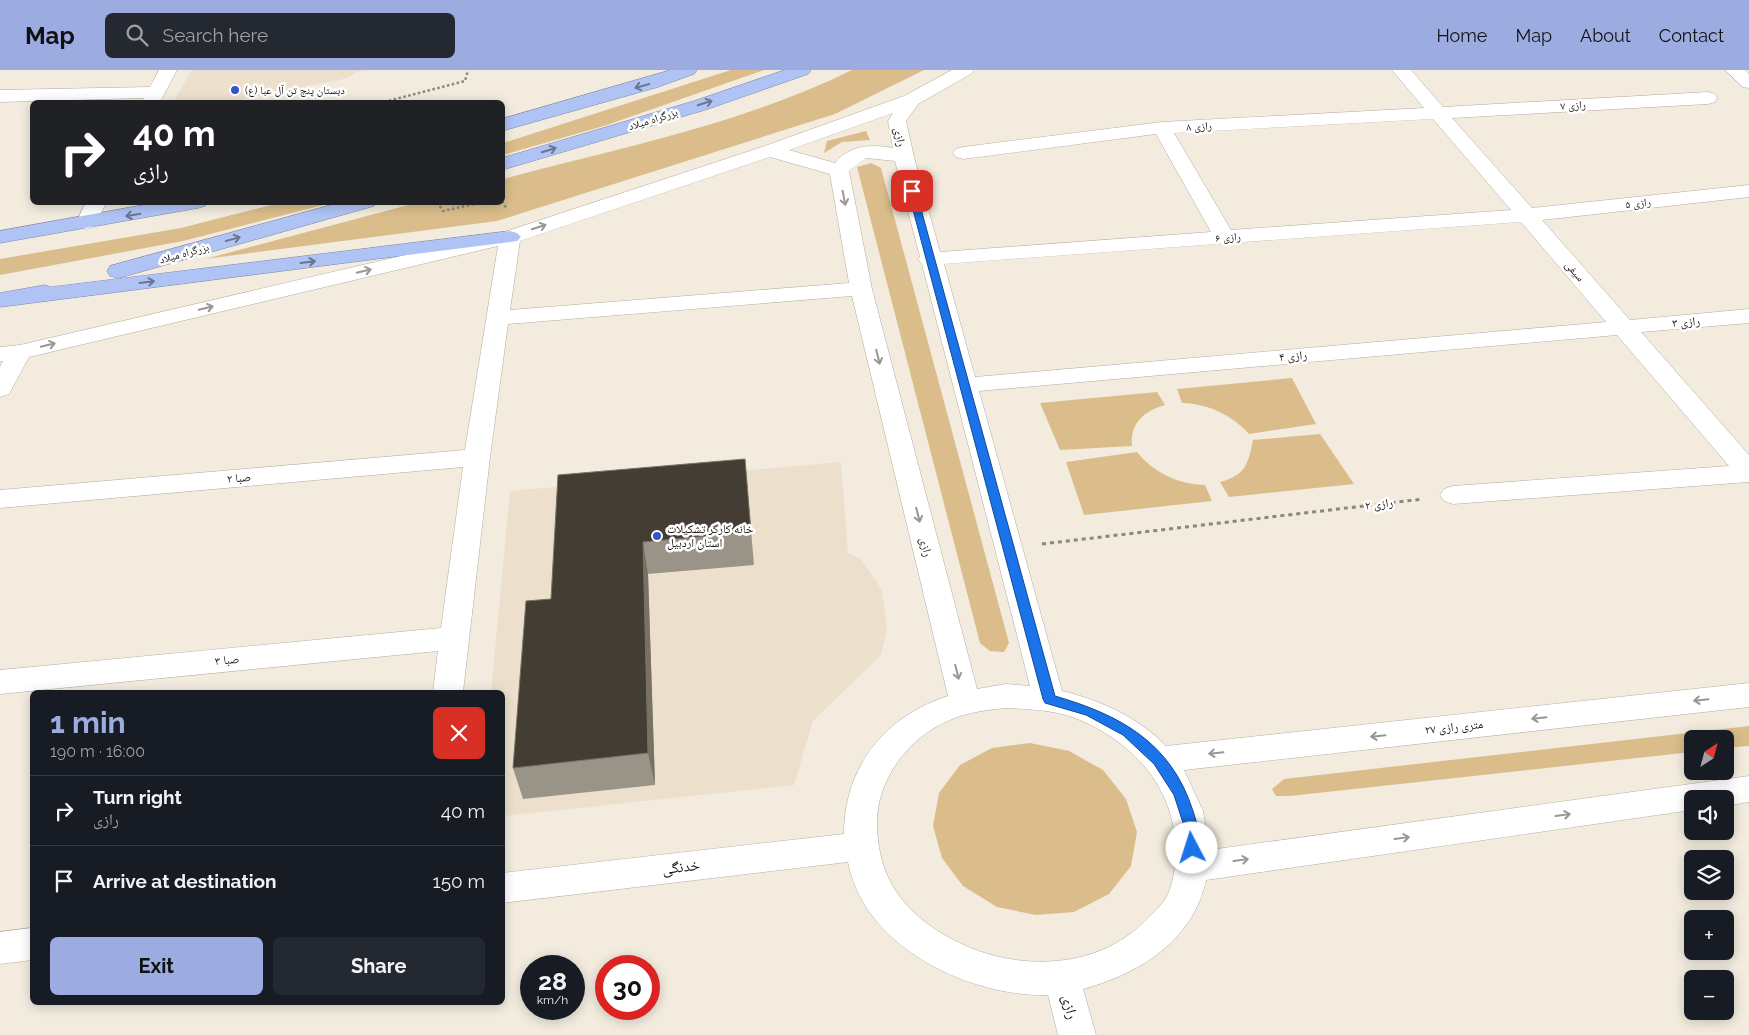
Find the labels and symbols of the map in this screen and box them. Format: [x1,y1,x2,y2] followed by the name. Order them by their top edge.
[634,81,650,91] one-way arrow
[229,84,241,96] marker: دبستان پنج تن آل عبا (ع)
[245,84,345,97] place label: دبستان پنج تن آل عبا (ع)
[696,98,712,108] one-way arrow
[1560,98,1586,113] street label: رازی ۷
[627,106,679,133] street label: بزرگراه میلاد
[1186,119,1212,134] street label: رازی ۸
[891,126,909,148] street label: رازی
[541,145,557,155] one-way arrow
[891,170,933,212] pin
[840,190,849,206] one-way arrow
[1625,196,1651,211] street label: رازی ۵
[125,210,141,220] one-way arrow
[530,222,546,231] one-way arrow
[1215,230,1241,245] street label: رازی ۶
[225,234,241,244] one-way arrow
[158,241,210,266] street label: بزرگراه میلاد
[300,257,316,267] one-way arrow
[1562,258,1587,284] street label: سیفی
[356,266,372,275] one-way arrow
[138,277,154,287] one-way arrow
[198,303,214,312] one-way arrow
[1671,314,1701,330] street label: رازی ۳
[39,340,55,349] one-way arrow
[874,348,883,364] one-way arrow
[1278,348,1308,364] street label: رازی ۴
[226,470,252,486] street label: صبا ۲
[1364,495,1394,513] street label: رازی ۲
[914,506,923,522] one-way arrow
[667,522,754,550] place label: خانه کارگر تشکیلات استان اردبیل
[651,530,663,542] marker: خانه کارگر تشکیلات استان اردبیل
[917,536,935,559] street label: رازی
[214,652,240,669] street label: صبا ۳
[953,664,962,680] one-way arrow
[1693,695,1709,705] one-way arrow
[1531,713,1547,723] one-way arrow
[1424,717,1484,737] street label: ۲۷ متری رازی
[1684,730,1734,780] north arrow
[1370,731,1386,741] one-way arrow
[1208,748,1224,758] one-way arrow
[1554,810,1570,820] one-way arrow
[1165,821,1217,873] position arrow
[1393,832,1409,842] one-way arrow
[1233,855,1249,865] one-way arrow
[661,856,702,879] street label: خدنگی
[595,955,660,1020] speed limit sign: 30
[1057,993,1082,1021] street label: رازی

